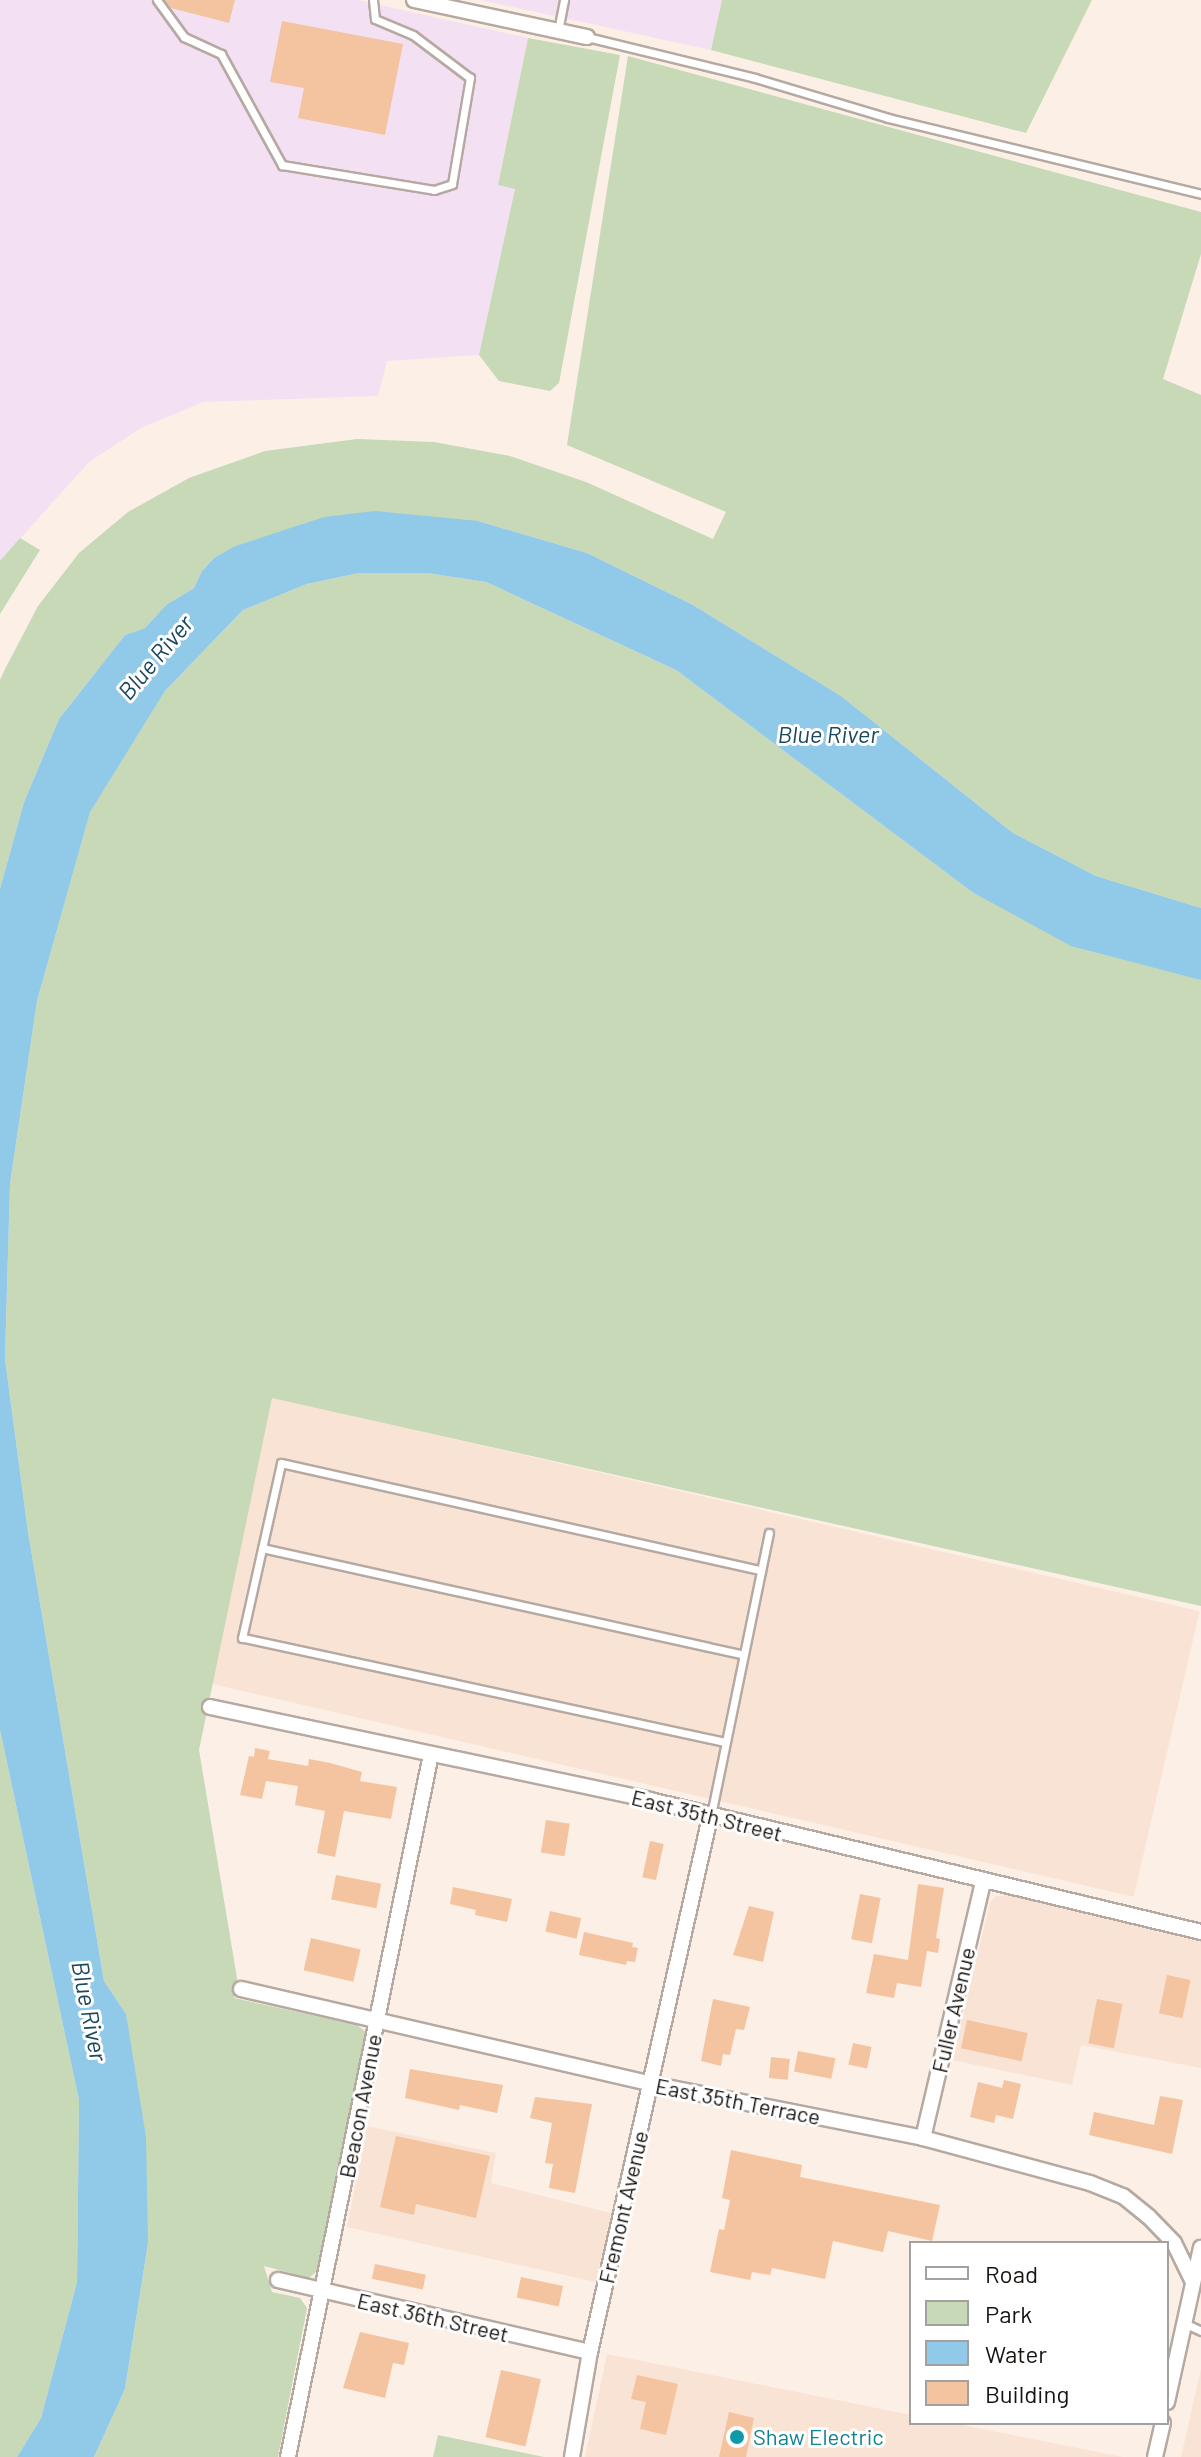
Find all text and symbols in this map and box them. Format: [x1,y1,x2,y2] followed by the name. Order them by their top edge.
[111,609,199,705] water label: Blue River
[777,720,879,748] water label: Blue River
[629,1784,785,1846] street label: East 35th Street
[926,1945,980,2075] street label: Fuller Avenue
[66,1959,114,2063] water label: Blue River
[333,2032,387,2180] street label: Beacon Avenue
[653,2072,823,2130] street label: East 35th Terrace
[593,2128,653,2286] street label: Fremont Avenue
[909,2241,1169,2425] legend
[985,2259,1038,2288] text: Road
[355,2287,511,2347] street label: East 36th Street
[985,2299,1032,2328] text: Park
[985,2339,1047,2368] text: Water
[985,2379,1069,2408] text: Building
[753,2424,884,2450] place label: Shaw Electric
[728,2428,746,2446] marker: Shaw Electric

